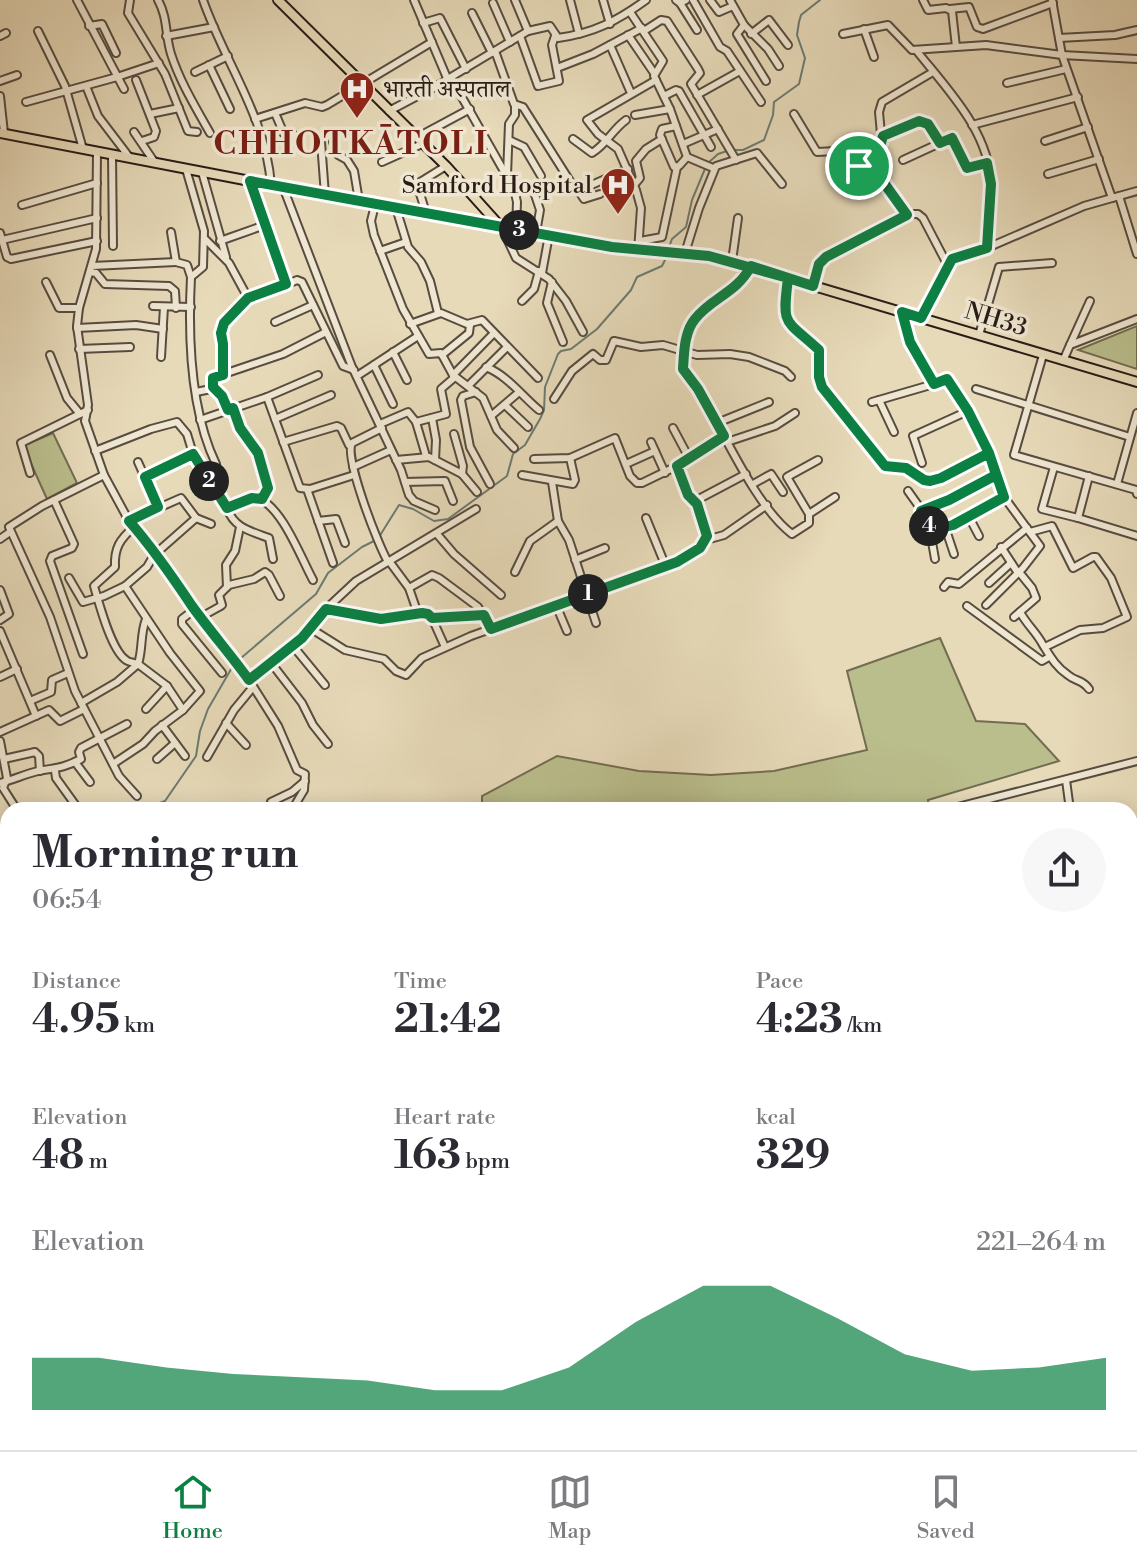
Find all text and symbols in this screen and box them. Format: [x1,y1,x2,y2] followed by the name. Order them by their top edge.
[338,70,376,120] hospital icon: भारती अस्पताल
[383,75,512,105] place label: भारती अस्पताल
[213,124,489,164] district label: CHHOTKĀTOLI
[825,132,893,200] pin
[837,144,881,188] icon: arrive
[599,166,637,216] hospital icon: Samford Hospital
[402,171,592,201] place label: Samford Hospital
[499,210,539,250] pin: 3
[512,216,526,243] text: 3
[961,296,1030,344] street label: NH33
[189,461,229,501] pin: 2
[202,467,216,494] text: 2
[909,506,949,546] pin: 4
[922,512,936,539] text: 4
[568,574,608,614] pin: 1
[583,580,593,607] text: 1
[32,826,298,881] text: Morning run
[1022,828,1106,912] button: share
[32,884,101,916] text: 06:54
[32,968,121,995] text: Distance
[394,968,447,995] text: Time
[756,968,803,995] text: Pace
[32,995,120,1045] text: 4.95
[394,995,501,1045] text: 21:42
[756,995,843,1045] text: 4:23
[120,1012,155,1039] text: km
[843,1012,882,1039] text: /km
[32,1104,127,1131] text: Elevation
[394,1104,496,1131] text: Heart rate
[756,1104,796,1131] text: kcal
[32,1131,84,1181] text: 48
[394,1131,461,1181] text: 163
[756,1131,830,1181] text: 329
[84,1148,108,1175] text: m
[461,1148,510,1175] text: bpm
[32,1226,145,1258] text: Elevation
[976,1226,1106,1258] text: 221–264 m
[162,1470,223,1545] tab: Home
[548,1470,592,1545] tab: Map
[917,1470,975,1545] tab: Saved

